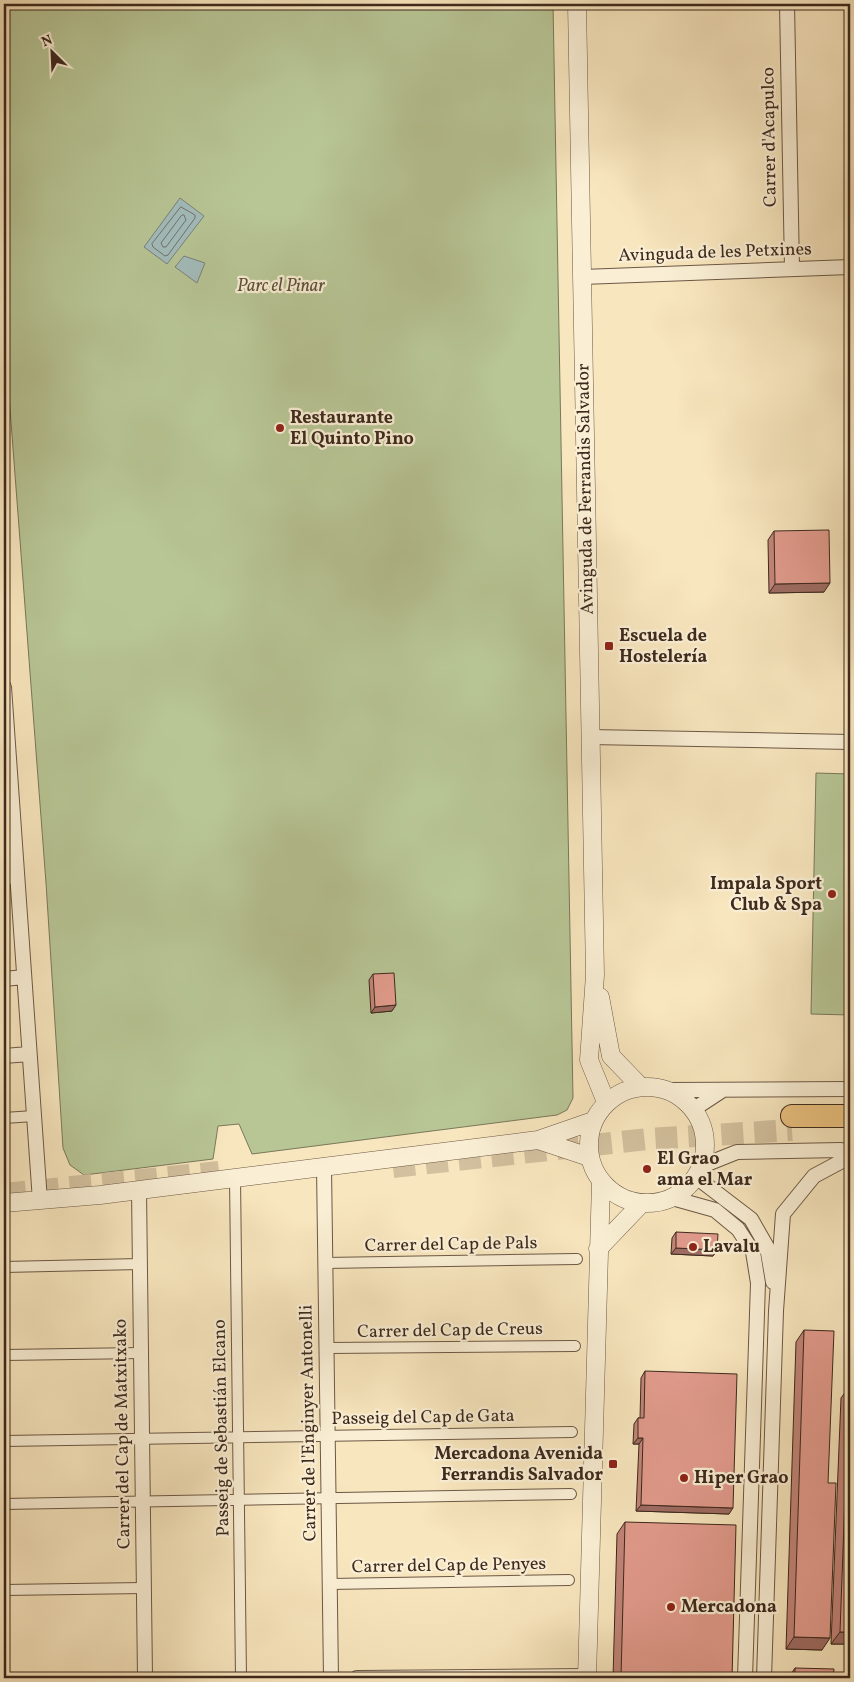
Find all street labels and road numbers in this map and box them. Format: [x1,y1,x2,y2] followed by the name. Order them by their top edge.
[756,67,784,207] street label: Carrer d'Acapulco
[618,237,812,269] street label: Avinguda de les Petxines
[571,363,601,615] street label: Avinguda de Ferrandis Salvador
[365,1231,537,1259] street label: Carrer del Cap de Pals
[294,1305,324,1541] street label: Carrer de l'Enginyer Antonelli
[357,1317,543,1345] street label: Carrer del Cap de Creus
[108,1319,138,1549] street label: Carrer del Cap de Matxitxako
[208,1319,236,1537] street label: Passeig de Sebastián Elcano
[331,1404,515,1432] street label: Passeig del Cap de Gata
[352,1552,546,1580] street label: Carrer del Cap de Penyes

